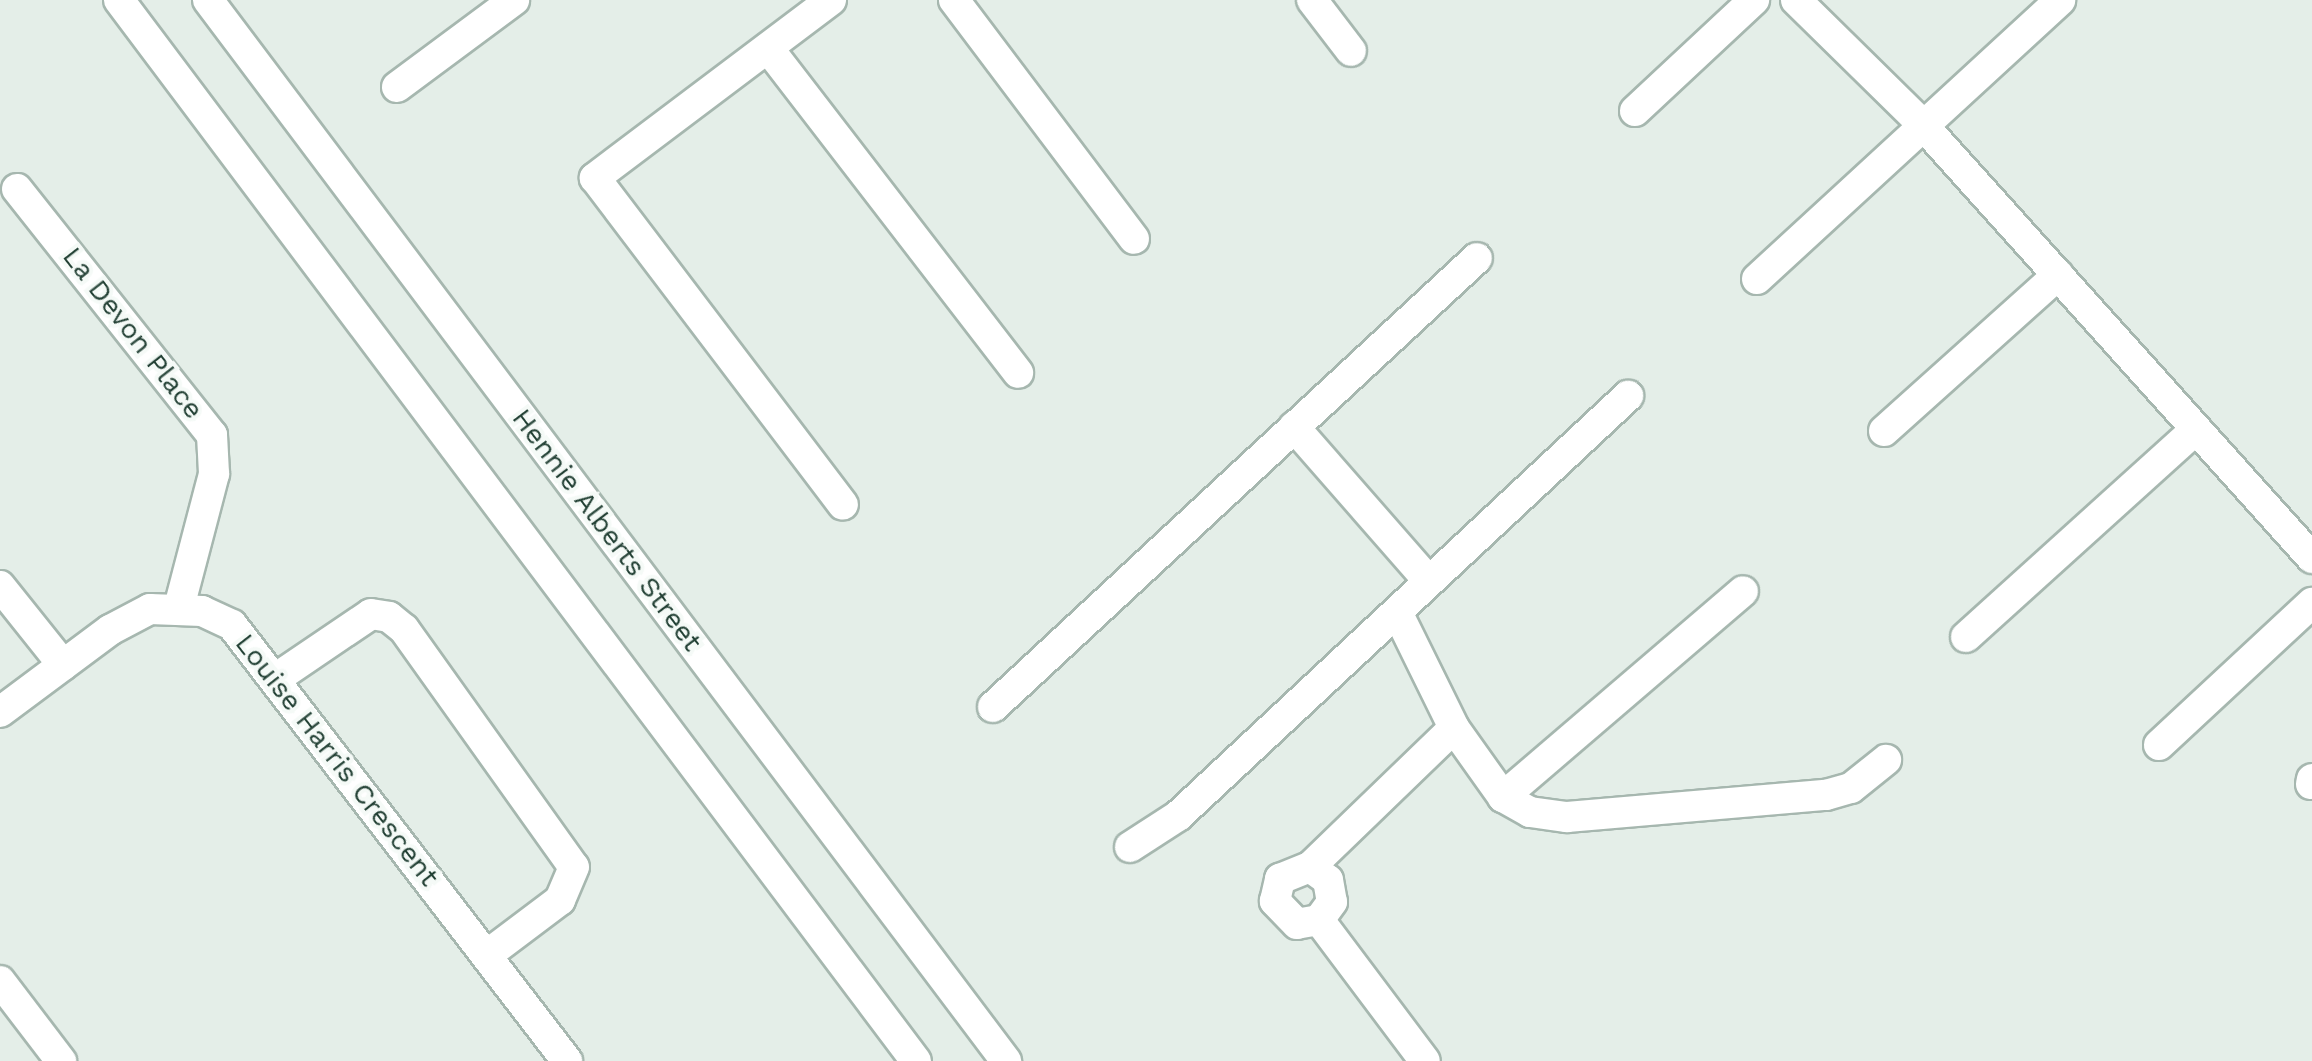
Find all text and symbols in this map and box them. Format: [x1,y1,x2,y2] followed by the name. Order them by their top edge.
[55,240,211,426] street label: La Devon Place
[505,402,709,658] street label: Hennie Alberts Street
[228,627,446,893] street label: Louise Harris Crescent

